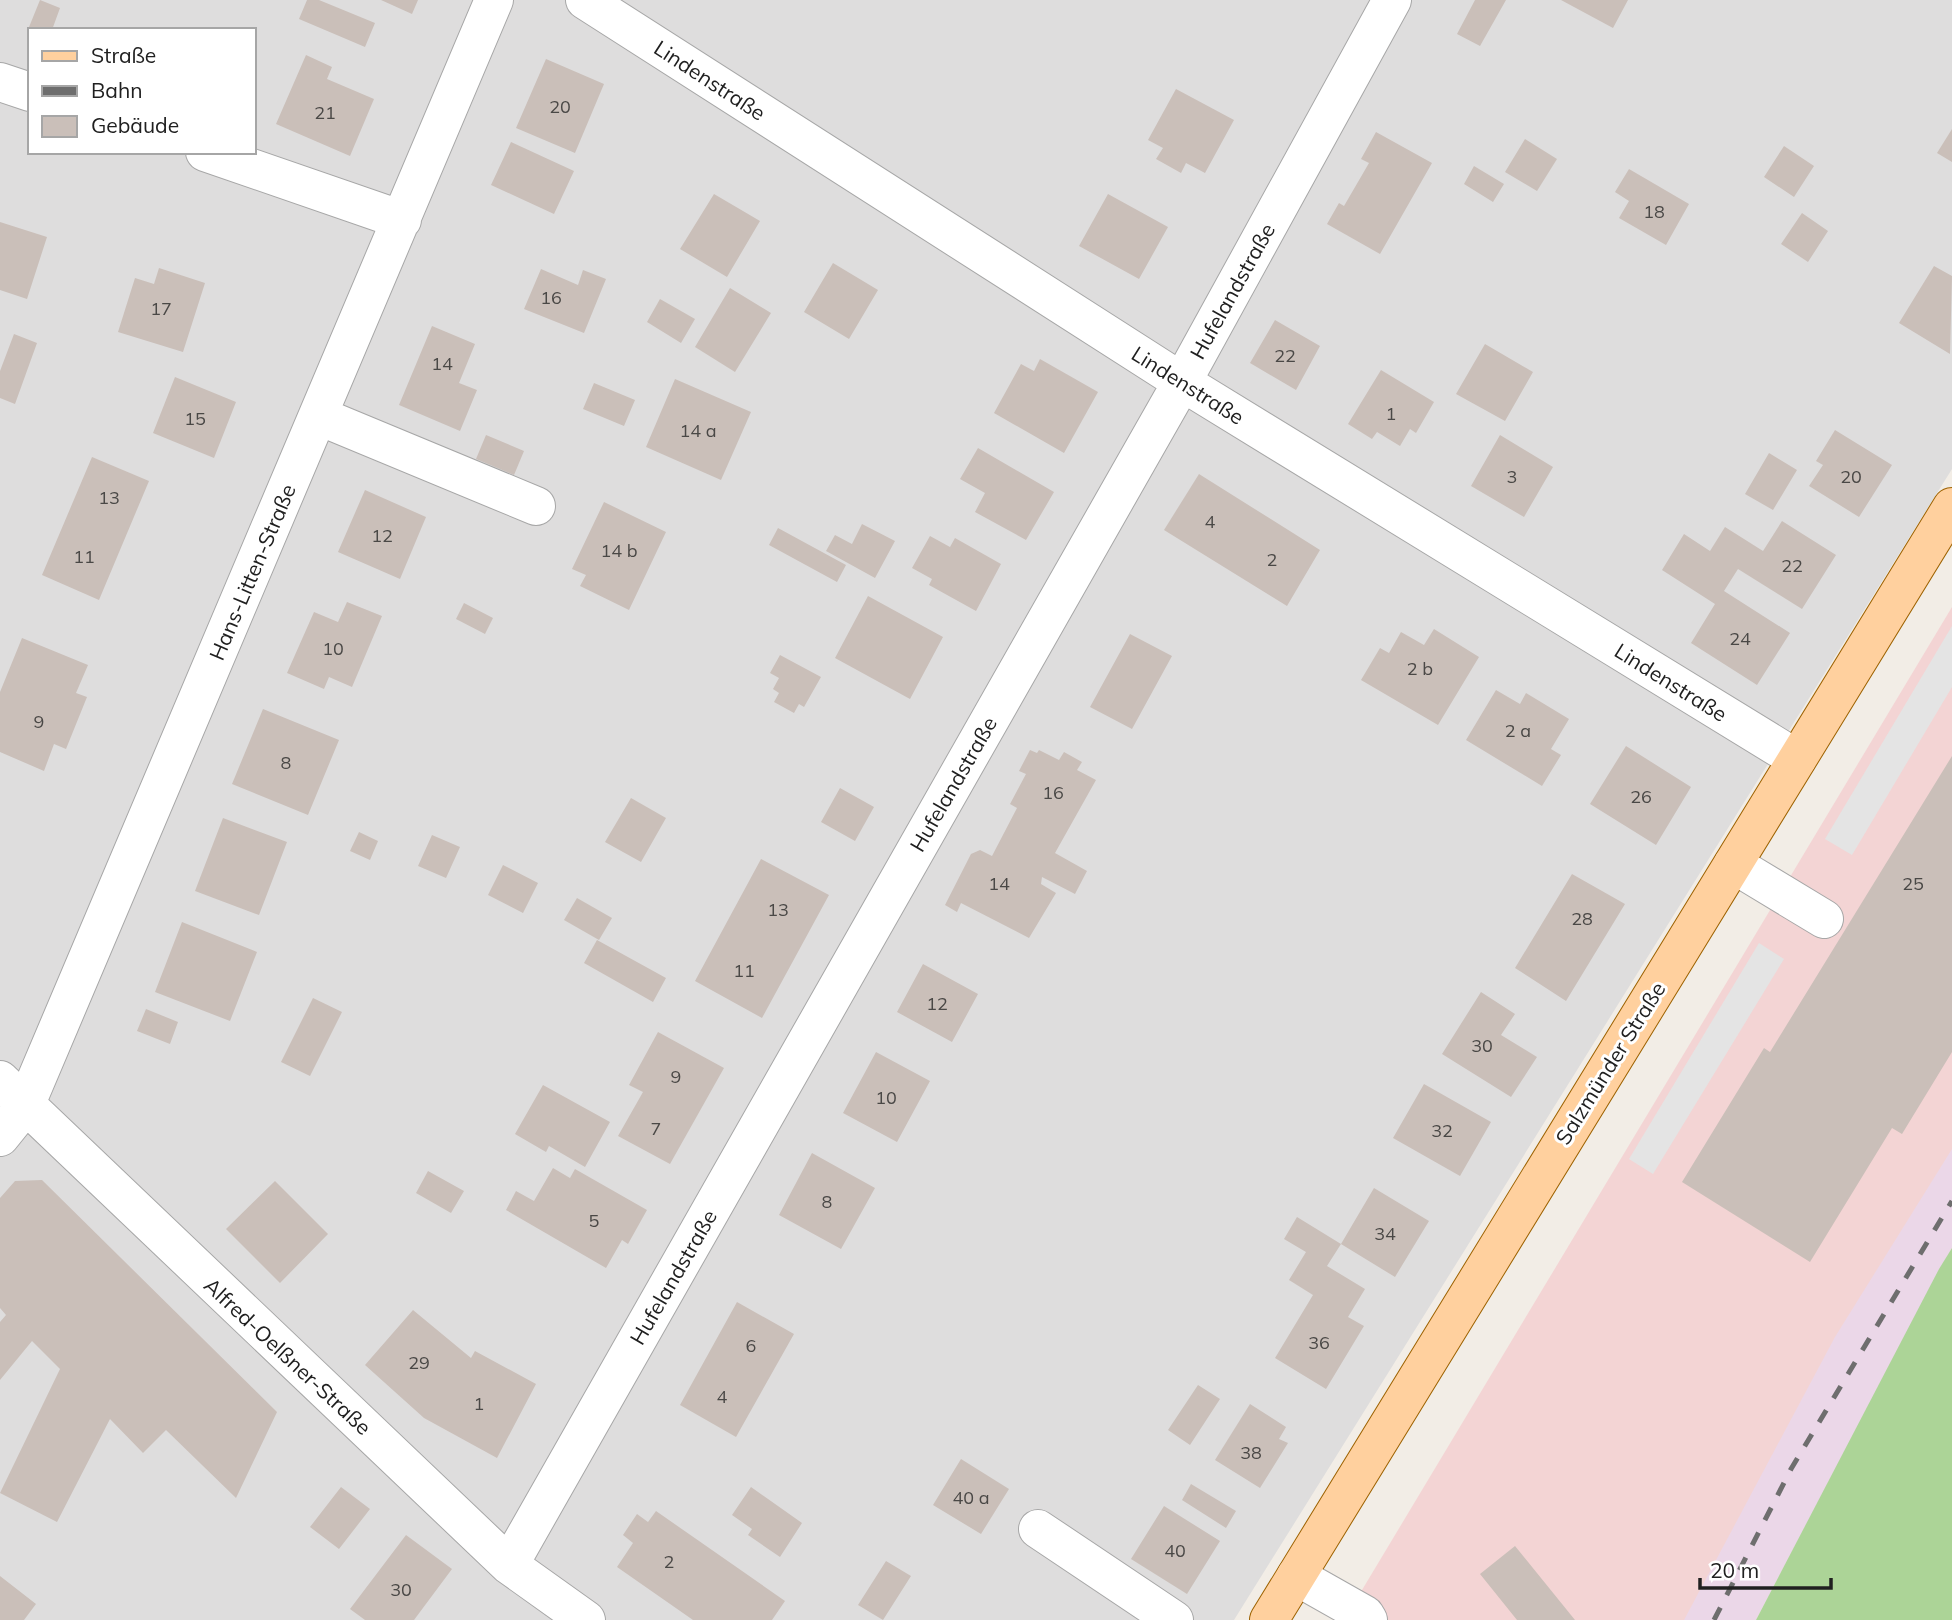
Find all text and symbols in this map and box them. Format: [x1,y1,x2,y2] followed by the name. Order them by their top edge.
[28,28,256,154] legend
[649,34,771,126] street label: Lindenstraße
[91,42,156,68] text: Straße
[91,77,143,103] text: Bahn
[549,95,571,118] house number: 20
[314,101,336,124] house number: 21
[91,112,179,138] text: Gebäude
[1643,200,1665,223] house number: 18
[1184,218,1280,364] street label: Hufelandstraße
[540,286,562,309] house number: 16
[150,297,172,320] house number: 17
[1127,340,1249,430] street label: Lindenstraße
[1274,344,1296,367] house number: 22
[431,352,453,375] house number: 14
[1386,402,1396,425] house number: 1
[184,407,206,430] house number: 15
[679,419,717,442] house number: 14 a
[1507,465,1517,488] house number: 3
[1840,465,1862,488] house number: 20
[203,480,301,664] street label: Hans-Litten-Straße
[98,486,120,509] house number: 13
[1205,510,1216,533] house number: 4
[371,524,393,547] house number: 12
[600,539,638,562] house number: 14 b
[73,545,95,568] house number: 11
[1267,548,1277,571] house number: 2
[1781,554,1803,577] house number: 22
[1729,627,1751,650] house number: 24
[322,637,344,660] house number: 10
[1610,637,1732,727] street label: Lindenstraße
[1407,657,1433,680] house number: 2 b
[34,710,44,733] house number: 9
[904,712,1002,856] street label: Hufelandstraße
[1505,719,1531,742] house number: 2 a
[281,751,291,774] house number: 8
[1042,781,1064,804] house number: 16
[1630,785,1652,808] house number: 26
[988,872,1010,895] house number: 14
[1902,872,1924,895] house number: 25
[767,898,789,921] house number: 13
[1571,907,1593,930] house number: 28
[733,959,755,982] house number: 11
[1549,977,1671,1149] street label: Salzmünder Straße
[926,992,948,1015] house number: 12
[1471,1034,1493,1057] house number: 30
[671,1065,681,1088] house number: 9
[875,1086,897,1109] house number: 10
[651,1117,661,1140] house number: 7
[1431,1119,1453,1142] house number: 32
[822,1190,832,1213] house number: 8
[624,1205,722,1349] street label: Hufelandstraße
[589,1209,600,1232] house number: 5
[1374,1222,1396,1245] house number: 34
[199,1272,377,1440] street label: Alfred-Oelßner-Straße
[1308,1331,1330,1354] house number: 36
[746,1334,756,1357] house number: 6
[408,1351,430,1374] house number: 29
[717,1385,728,1408] house number: 4
[474,1392,484,1415] house number: 1
[1240,1441,1262,1464] house number: 38
[952,1486,990,1509] house number: 40 a
[1164,1539,1186,1562] house number: 40
[1700,1546,1831,1590] scale bar
[664,1550,674,1573] house number: 2
[1710,1557,1759,1583] text: 20 m
[390,1578,412,1601] house number: 30

